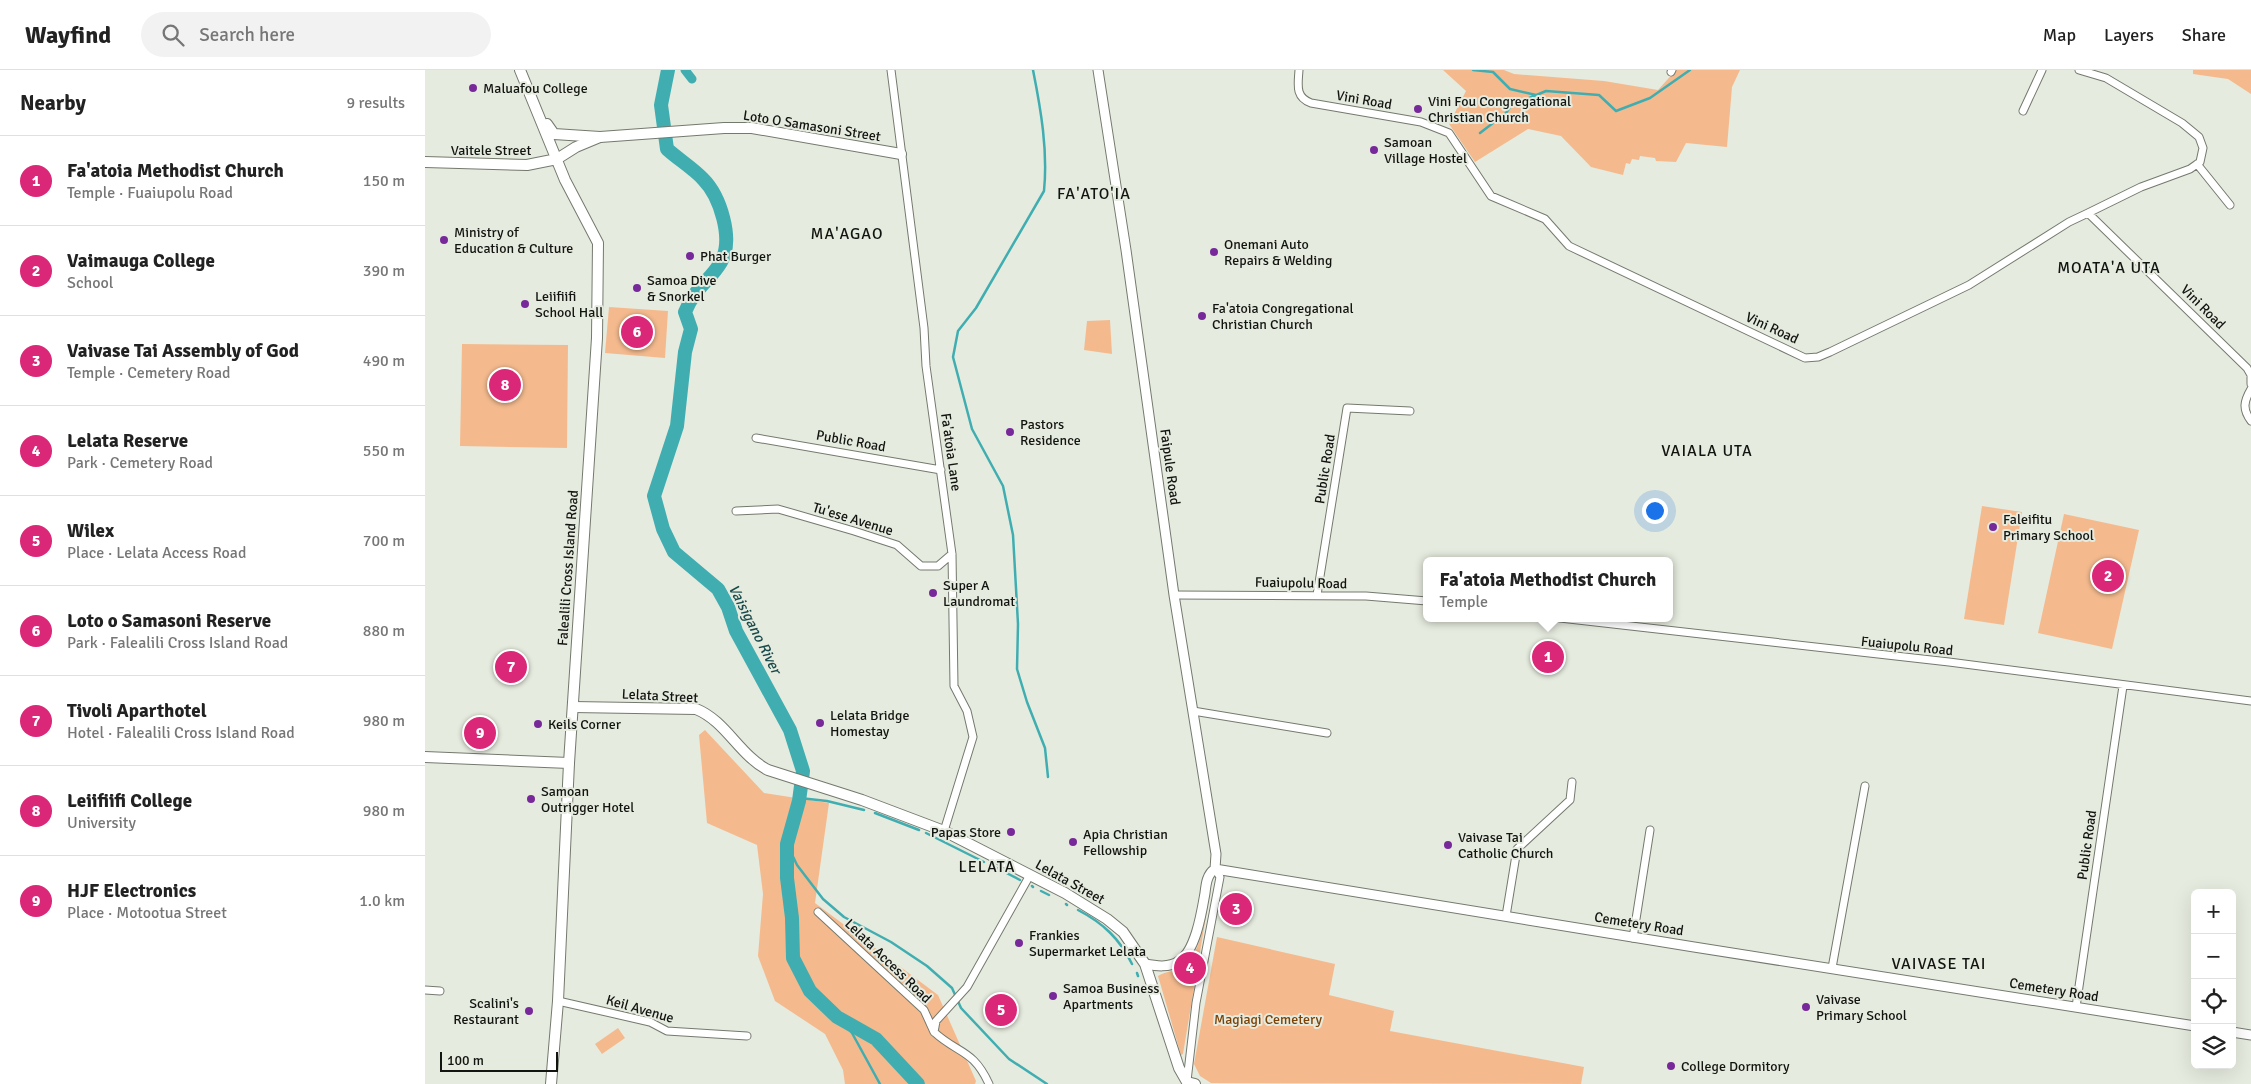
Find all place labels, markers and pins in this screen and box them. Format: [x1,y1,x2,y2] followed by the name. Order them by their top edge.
[483,80,588,97] place label: Maluafou College
[467,82,479,94] marker: Maluafou College
[1428,93,1571,126] place label: Vini Fou Congregational Christian Church
[1412,103,1424,115] marker: Vini Fou Congregational Christian Church
[1384,134,1467,167] place label: Samoan Village Hostel
[1368,144,1380,156] marker: Samoan Village Hostel
[454,224,573,257] place label: Ministry of Education & Culture
[438,234,450,246] marker: Ministry of Education & Culture
[1224,236,1332,269] place label: Onemani Auto Repairs & Welding
[1208,246,1220,258] marker: Onemani Auto Repairs & Welding
[700,248,772,265] place label: Phat Burger
[684,250,696,262] marker: Phat Burger
[647,272,716,305] place label: Samoa Dive & Snorkel
[631,282,643,294] marker: Samoa Dive & Snorkel
[535,288,603,321] place label: Leiifiifi School Hall
[519,298,531,310] marker: Leiifiifi School Hall
[1212,300,1354,333] place label: Fa'atoia Congregational Christian Church
[1196,310,1208,322] marker: Fa'atoia Congregational Christian Church
[621,313,653,351] pin: 6
[489,366,521,404] pin: 8
[1020,416,1081,449] place label: Pastors Residence
[1004,426,1016,438] marker: Pastors Residence
[2003,511,2094,544] place label: Faleifitu Primary School
[1987,521,1999,533] marker: Faleifitu Primary School
[2092,557,2124,595] pin: 2
[943,577,1015,610] place label: Super A Laundromat
[927,587,939,599] marker: Super A Laundromat
[1532,638,1564,676] pin: 1
[495,648,527,686] pin: 7
[830,707,909,740] place label: Lelata Bridge Homestay
[464,714,496,752] pin: 9
[548,716,622,733] place label: Keils Corner
[814,717,826,729] marker: Lelata Bridge Homestay
[532,718,544,730] marker: Keils Corner
[541,783,634,816] place label: Samoan Outrigger Hotel
[525,793,537,805] marker: Samoan Outrigger Hotel
[931,824,1001,841] place label: Papas Store
[1005,826,1017,838] marker: Papas Store
[1083,826,1168,859] place label: Apia Christian Fellowship
[1458,829,1553,862] place label: Vaivase Tai Catholic Church
[1067,836,1079,848] marker: Apia Christian Fellowship
[1442,839,1454,851] marker: Vaivase Tai Catholic Church
[1220,890,1252,928] pin: 3
[1029,927,1146,960] place label: Frankies Supermarket Lelata
[1013,937,1025,949] marker: Frankies Supermarket Lelata
[1174,949,1206,987] pin: 4
[1063,980,1159,1013] place label: Samoa Business Apartments
[1047,990,1059,1002] marker: Samoa Business Apartments
[985,991,1017,1029] pin: 5
[1816,991,1907,1024] place label: Vaivase Primary School
[453,995,519,1028] place label: Scalini's Restaurant
[1800,1001,1812,1013] marker: Vaivase Primary School
[523,1005,535,1017] marker: Scalini's Restaurant
[1681,1058,1790,1075] place label: College Dormitory
[1665,1060,1677,1072] marker: College Dormitory

